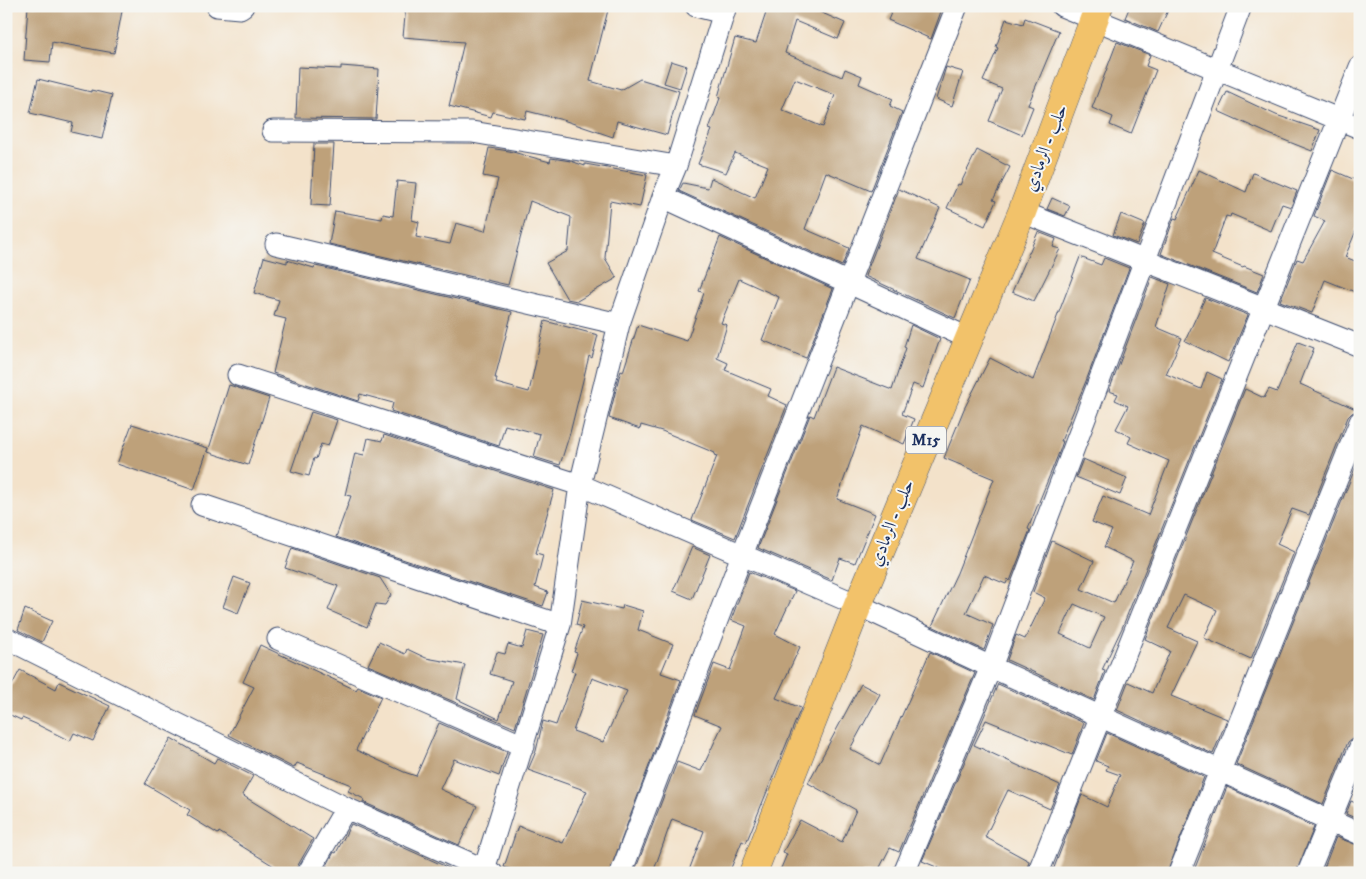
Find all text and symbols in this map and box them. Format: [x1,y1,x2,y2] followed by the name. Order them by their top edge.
[1019,101,1075,196] street label: حلب - الرمادي
[906,426,946,454] road number: M15
[865,477,922,571] street label: حلب - الرمادي

